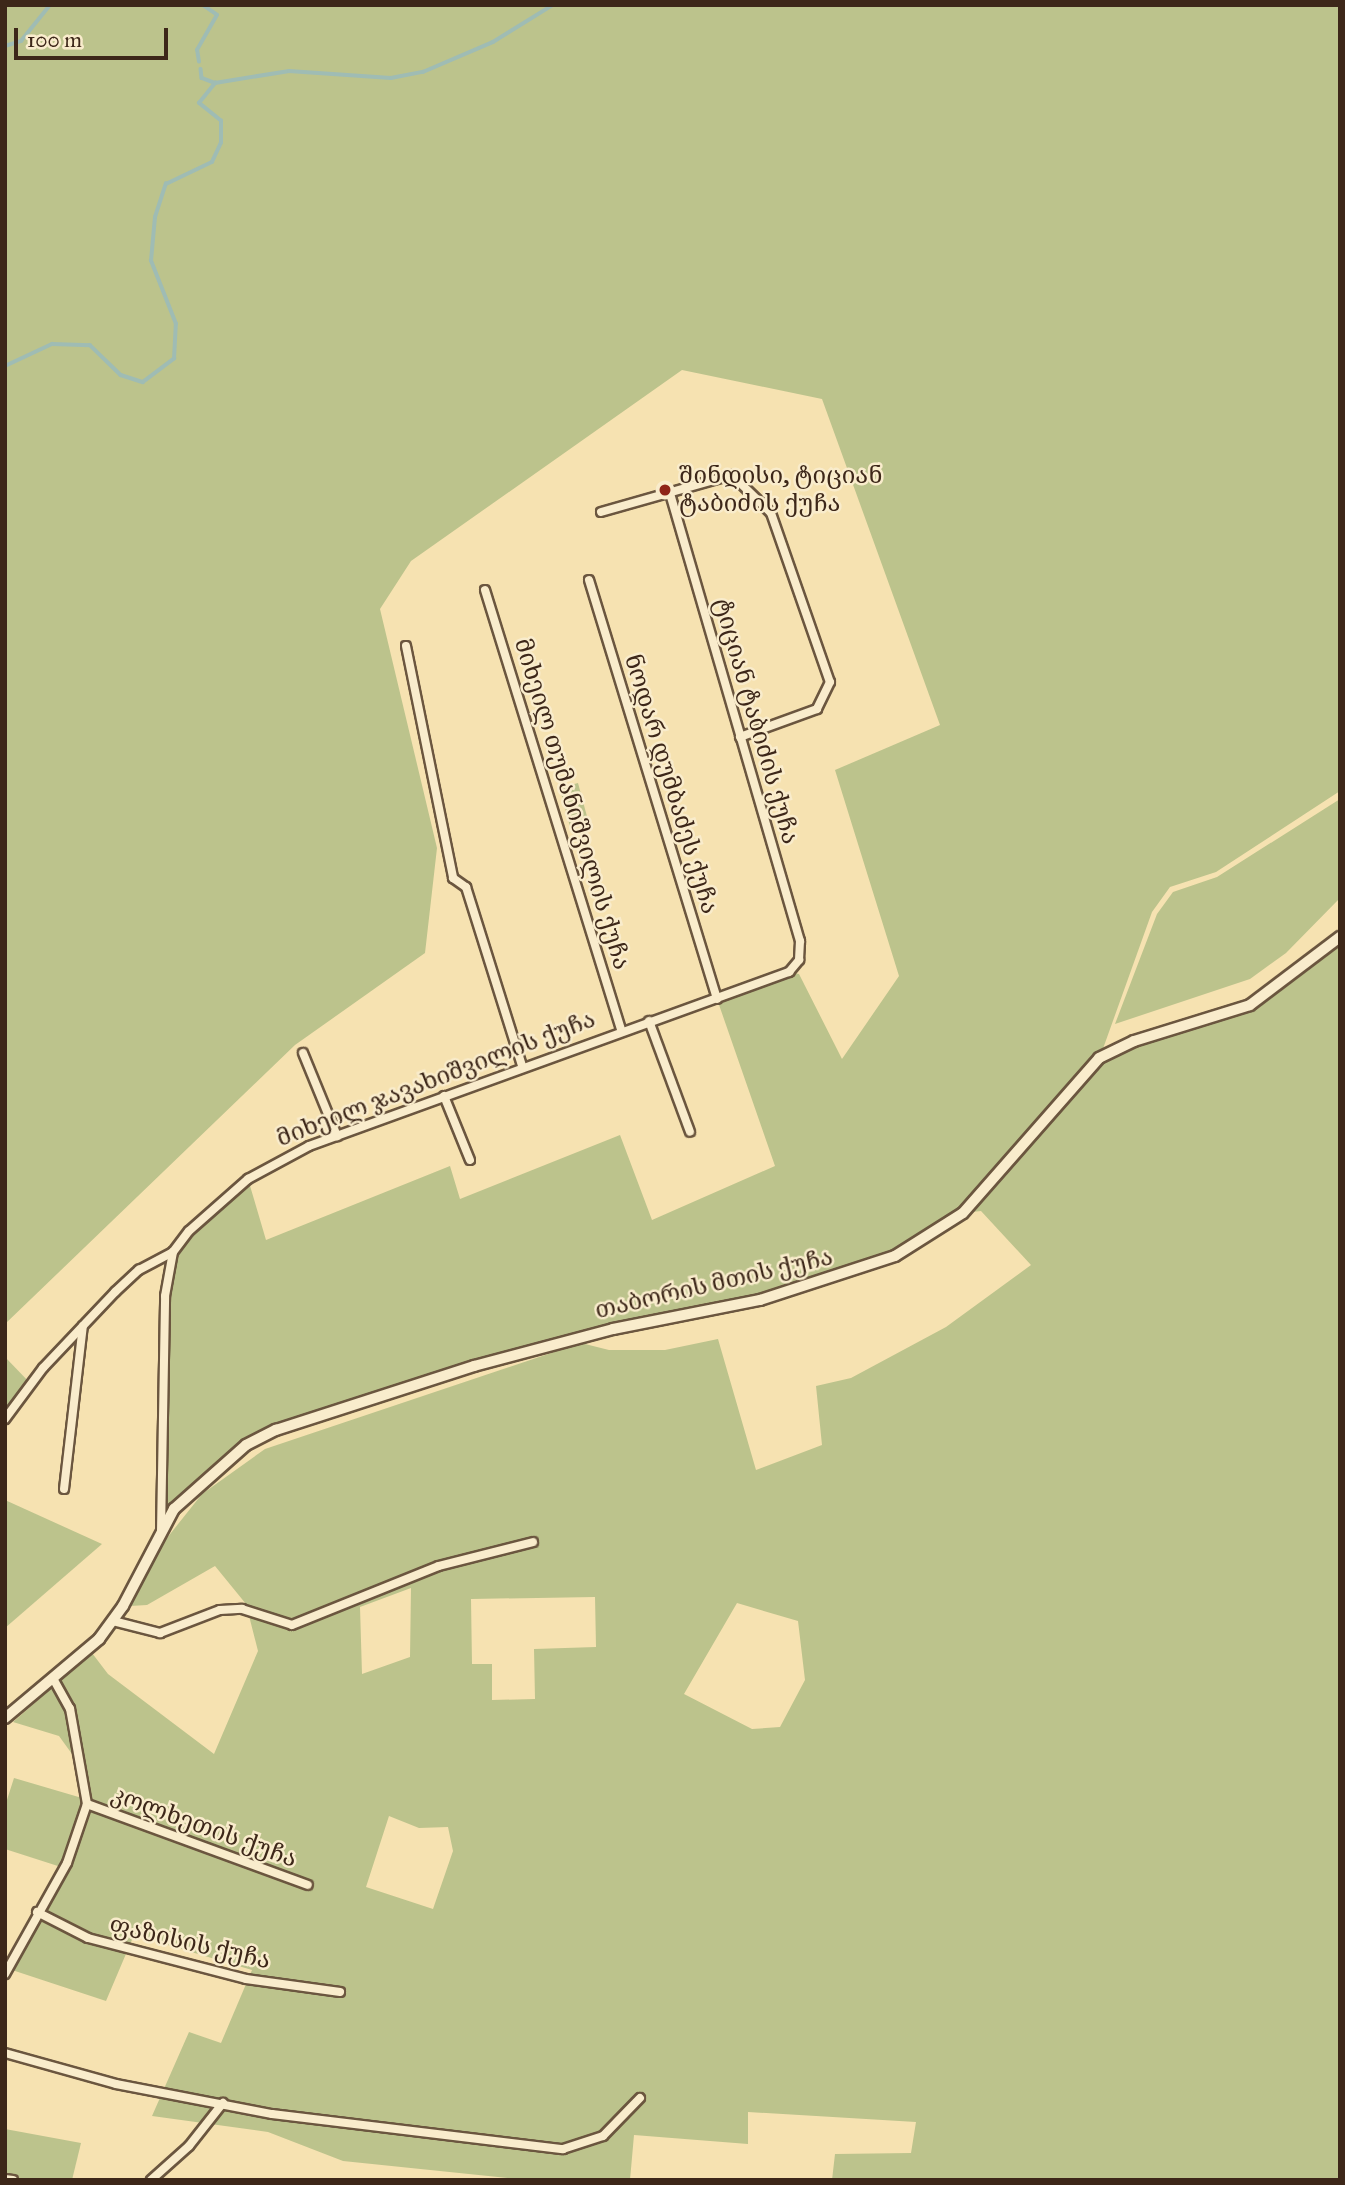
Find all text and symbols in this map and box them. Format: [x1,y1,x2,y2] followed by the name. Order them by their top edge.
[18,14,172,58] scale bar
[27,27,82,53] text: 100 m
[679,462,882,518] place label: შინდისი, ტიციან ტაბიძის ქუჩა
[657,482,673,498] marker: შინდისი, ტიციან ტაბიძის ქუჩა
[707,595,805,847] street label: ტიციან ტაბიძის ქუჩა
[508,635,636,973] street label: მიხეილ თუმანიშვილის ქუჩა
[618,651,724,917] street label: ნოდარ დუმბაძეს ქუჩა
[273,1005,599,1153] street label: მიხეილ ჯავახიშვილის ქუჩა
[592,1243,836,1325] street label: თაბორის მთის ქუჩა
[107,1780,301,1874] street label: კოლხეთის ქუჩა
[107,1910,273,1976] street label: ფაზისის ქუჩა

